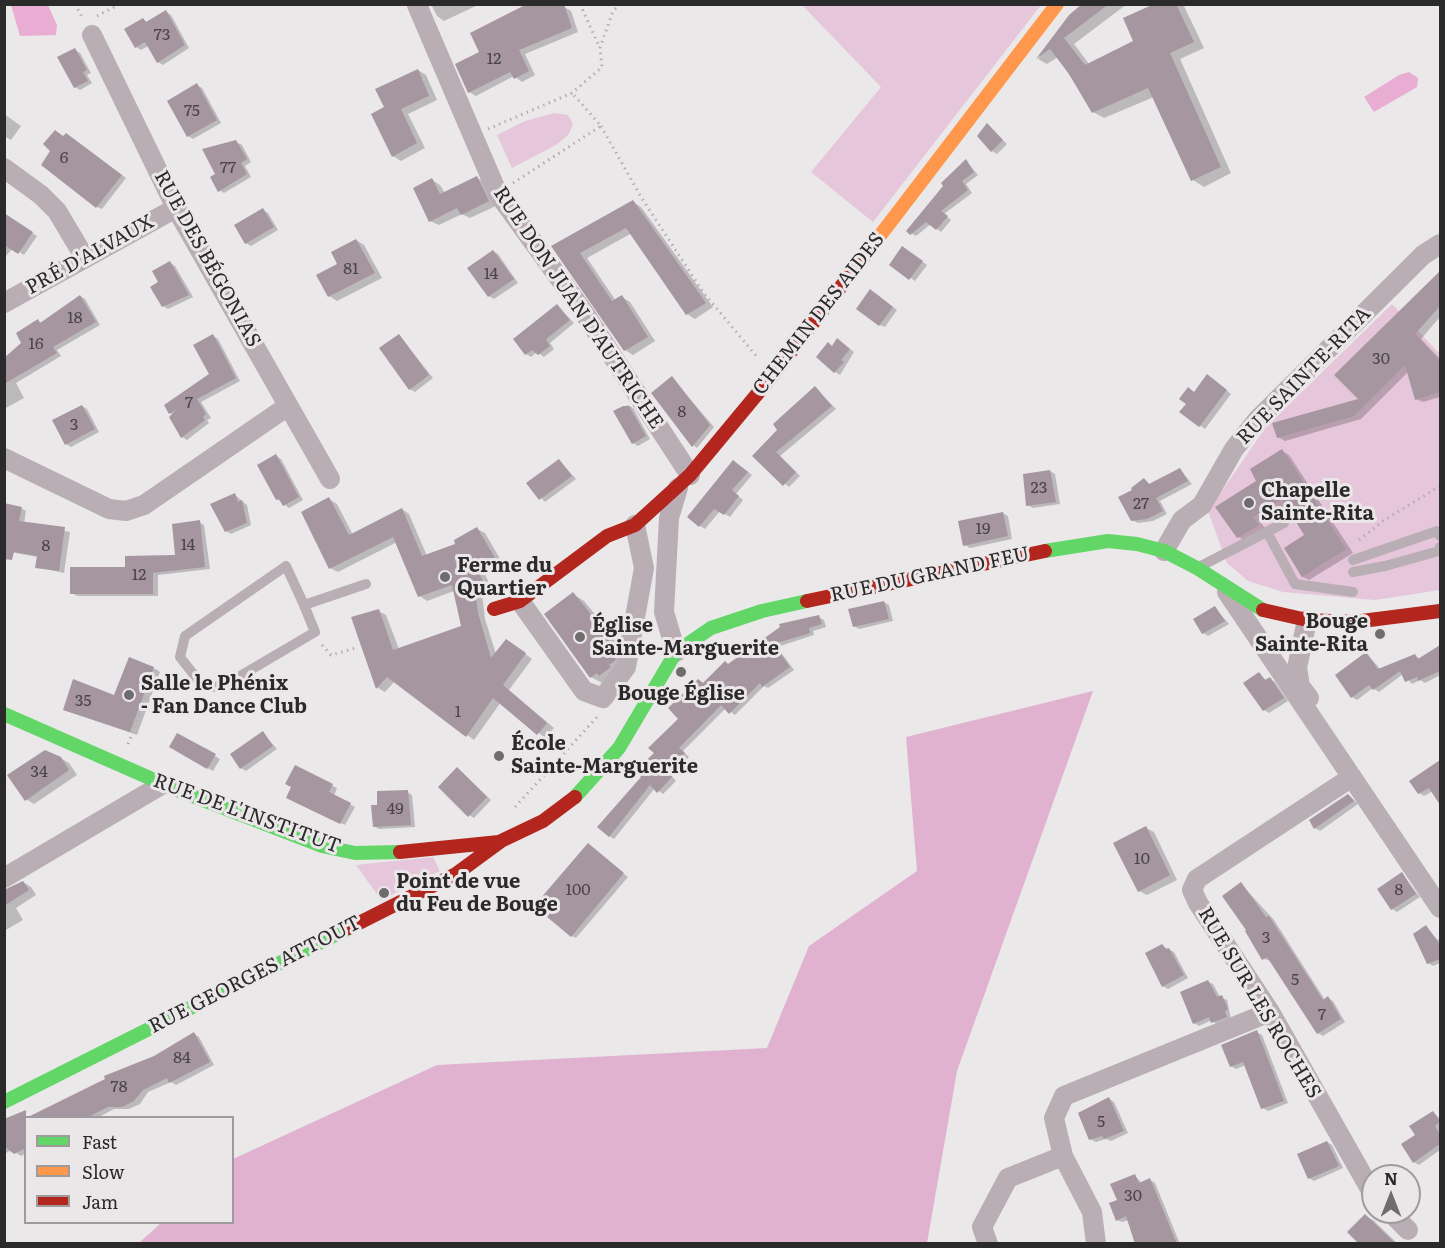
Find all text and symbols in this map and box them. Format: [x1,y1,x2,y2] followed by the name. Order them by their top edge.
[154,25,170,45] house number: 73
[487,49,501,69] house number: 12
[184,101,200,121] house number: 75
[60,148,68,168] house number: 6
[220,158,236,178] house number: 77
[149,167,265,351] street label: RUE DES BÉGONIAS
[488,182,668,434] street label: RUE DON JUAN D'AUTRICHE
[22,210,158,300] street label: PRÉ D'ALVAUX
[748,228,890,400] street label: CHEMIN DES AIDES
[343,259,359,279] house number: 81
[484,264,498,284] house number: 14
[1232,302,1376,450] street label: RUE SAINTE-RITA
[67,308,83,328] house number: 18
[28,334,44,354] house number: 16
[1372,349,1390,369] house number: 30
[185,393,193,413] house number: 7
[678,402,686,422] house number: 8
[70,415,78,435] house number: 3
[1031,478,1047,498] house number: 23
[1261,479,1374,526] place label: Chapelle Sainte-Rita
[1133,494,1149,514] house number: 27
[1242,496,1256,510] marker: Chapelle Sainte-Rita
[976,519,990,539] house number: 19
[181,535,195,555] house number: 14
[42,536,50,556] house number: 8
[828,542,1032,608] street label: RUE DU GRAND FEU
[457,554,552,601] place label: Ferme du Quartier
[132,565,146,585] house number: 12
[438,570,452,584] marker: Ferme du Quartier
[1255,610,1368,657] place label: Bouge Sainte-Rita
[592,614,779,661] place label: Église Sainte-Marguerite
[1373,627,1387,641] marker: Bouge Sainte-Rita
[573,630,587,644] marker: Église Sainte-Marguerite
[674,665,688,679] marker: Bouge Église
[141,672,307,719] place label: Salle le Phénix - Fan Dance Club
[617,682,745,706] place label: Bouge Église
[122,688,136,702] marker: Salle le Phénix - Fan Dance Club
[75,691,91,711] house number: 35
[455,702,461,722] house number: 1
[511,732,698,779] place label: École Sainte-Marguerite
[492,749,506,763] marker: École Sainte-Marguerite
[30,762,48,782] house number: 34
[150,769,344,859] street label: RUE DE L'INSTITUT
[386,799,404,819] house number: 49
[1134,849,1150,869] house number: 10
[396,870,558,917] place label: Point de vue du Feu de Bouge
[565,880,591,900] house number: 100
[1395,880,1403,900] house number: 8
[377,886,391,900] marker: Point de vue du Feu de Bouge
[1192,903,1326,1103] street label: RUE SUR LES ROCHES
[145,911,365,1039] street label: RUE GEORGES ATTOUT
[1262,928,1270,948] house number: 3
[1291,970,1299,990] house number: 5
[1318,1005,1326,1025] house number: 7
[173,1048,191,1068] house number: 84
[111,1077,127,1097] house number: 78
[1097,1112,1105,1132] house number: 5
[24,1116,234,1224] legend
[82,1128,117,1155] text: Fast
[82,1158,124,1185] text: Slow
[1361,1164,1421,1224] north arrow
[1384,1166,1398,1190] text: N
[1124,1186,1142,1206] house number: 30
[82,1188,118,1215] text: Jam

